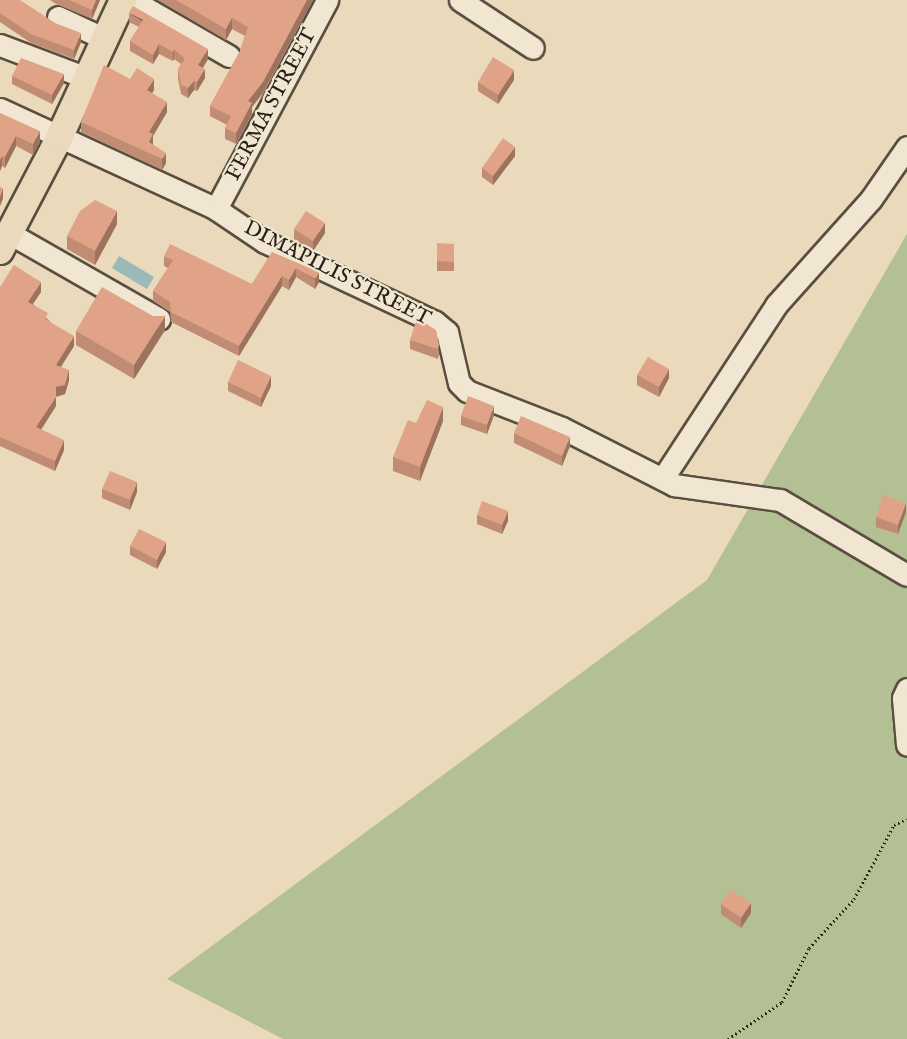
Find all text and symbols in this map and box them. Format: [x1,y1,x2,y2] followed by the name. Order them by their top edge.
[221,25,323,185] street label: FERMA STREET
[239,216,435,332] street label: DIMAPILIS STREET

